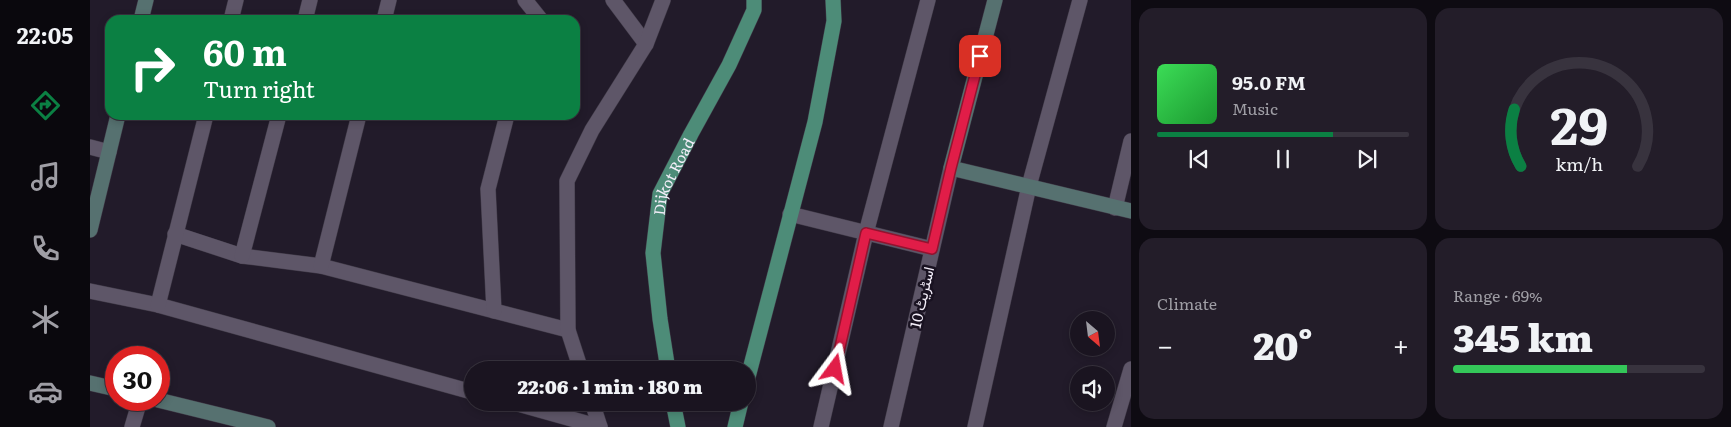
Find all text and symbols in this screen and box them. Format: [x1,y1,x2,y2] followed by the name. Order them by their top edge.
[17,18,73,51] text: 22:05
[203,25,287,77] text: 60 m
[120,35,185,100] icon: right
[959,35,1001,77] pin
[966,42,994,70] icon: arrive
[1232,68,1306,96] text: 95.0 FM
[203,72,315,105] text: Turn right
[1550,84,1608,161] text: 29
[28,88,63,123] icon: directions
[1232,96,1278,120] text: Music
[646,133,699,217] street label: Dijkot Road
[1185,145,1213,173] icon: previous
[1269,145,1297,173] icon: pause
[1353,145,1381,173] icon: next
[1555,150,1603,177] text: km/h
[28,159,63,194] icon: music
[28,231,63,266] icon: phone
[903,264,939,330] street label: اسٹریٹ 10
[1453,283,1543,307] text: Range · 69%
[1157,291,1217,315] text: Climate
[28,302,63,337] icon: climate
[1453,307,1593,364] text: 345 km
[1070,311,1115,356] north arrow
[1070,311,1115,411] map controls
[1253,315,1313,372] text: 20°
[1157,323,1173,365] text: −
[1393,323,1409,365] text: +
[808,342,860,394] position arrow
[105,346,170,411] speed limit sign: 30
[1070,366,1115,411] button: sound
[517,372,703,400] text: 22:06 · 1 min · 180 m
[28,374,63,409] icon: car

